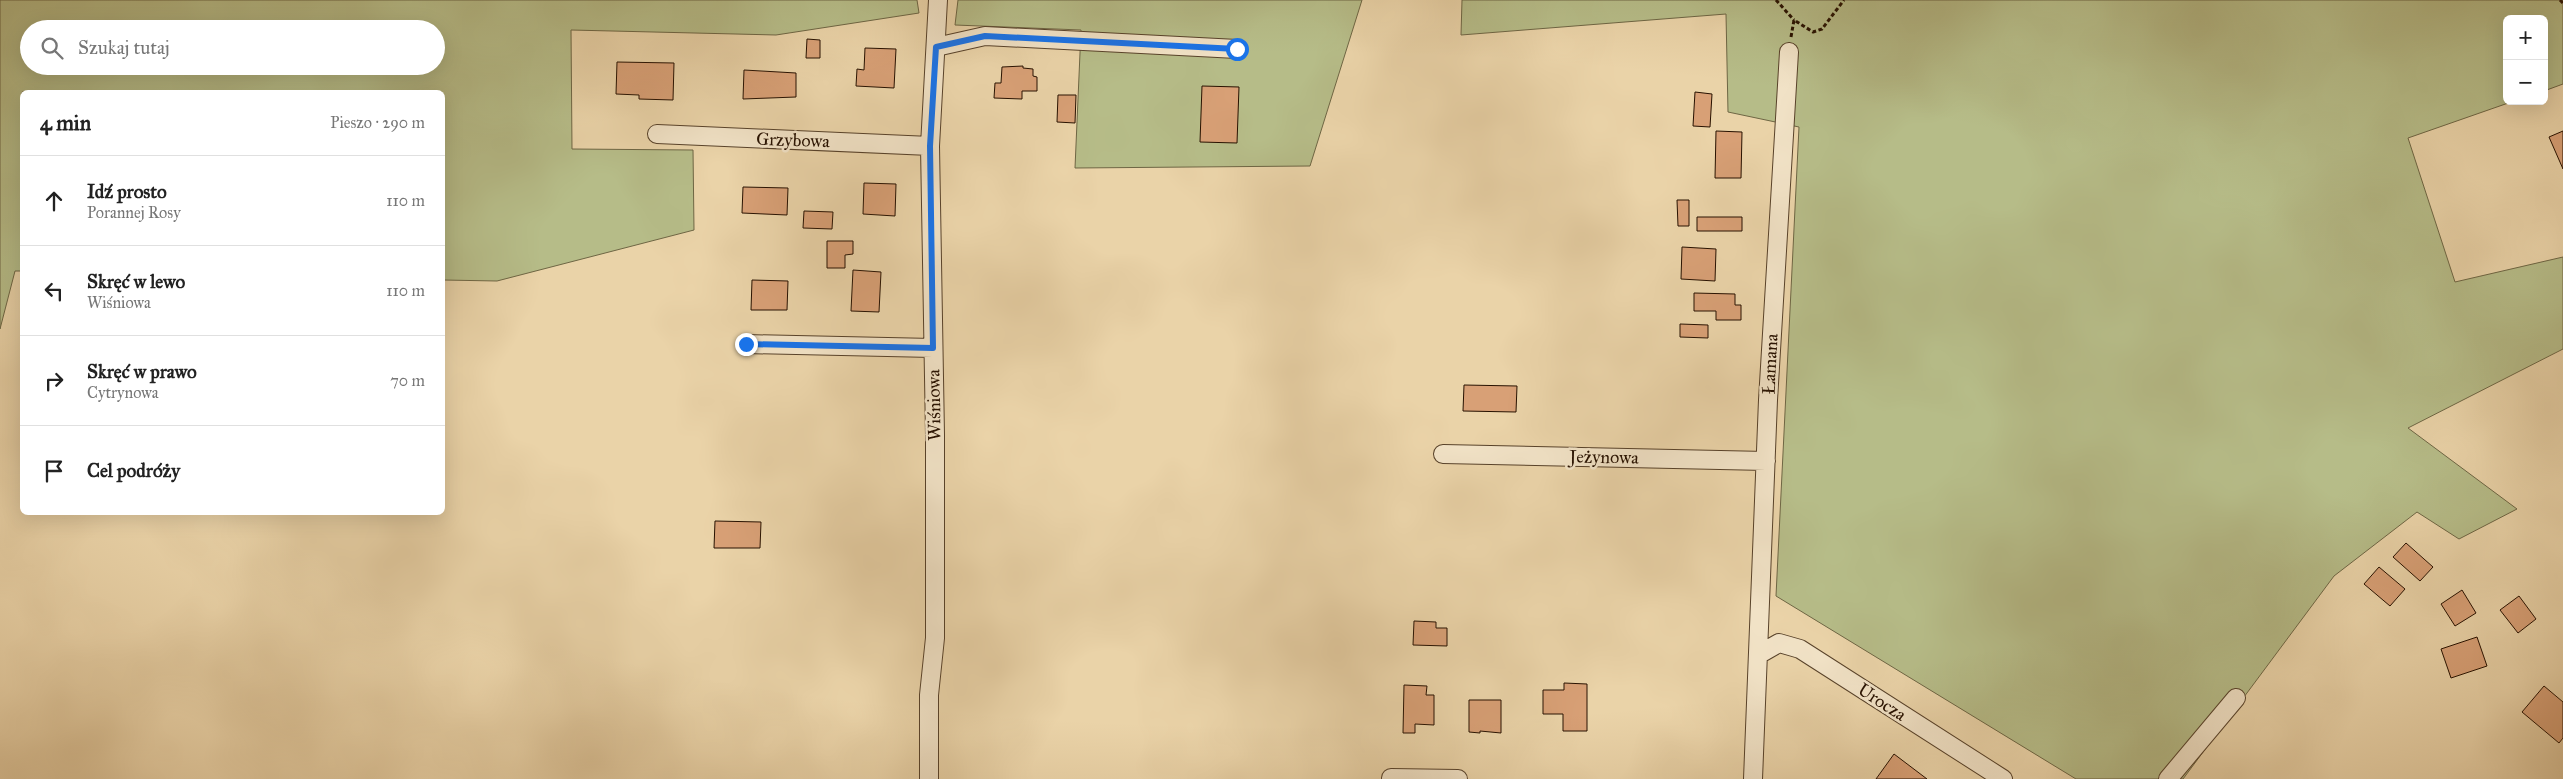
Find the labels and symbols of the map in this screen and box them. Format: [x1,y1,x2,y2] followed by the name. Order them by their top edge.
[1226,38,1249,61] route start
[756,128,831,152] street label: Grzybowa
[735,333,758,356] route end
[1757,333,1783,395] street label: Łamana
[922,369,946,441] street label: Wiśniowa
[1567,445,1639,470] street label: Jeżynowa
[1854,678,1911,726] street label: Urocza

